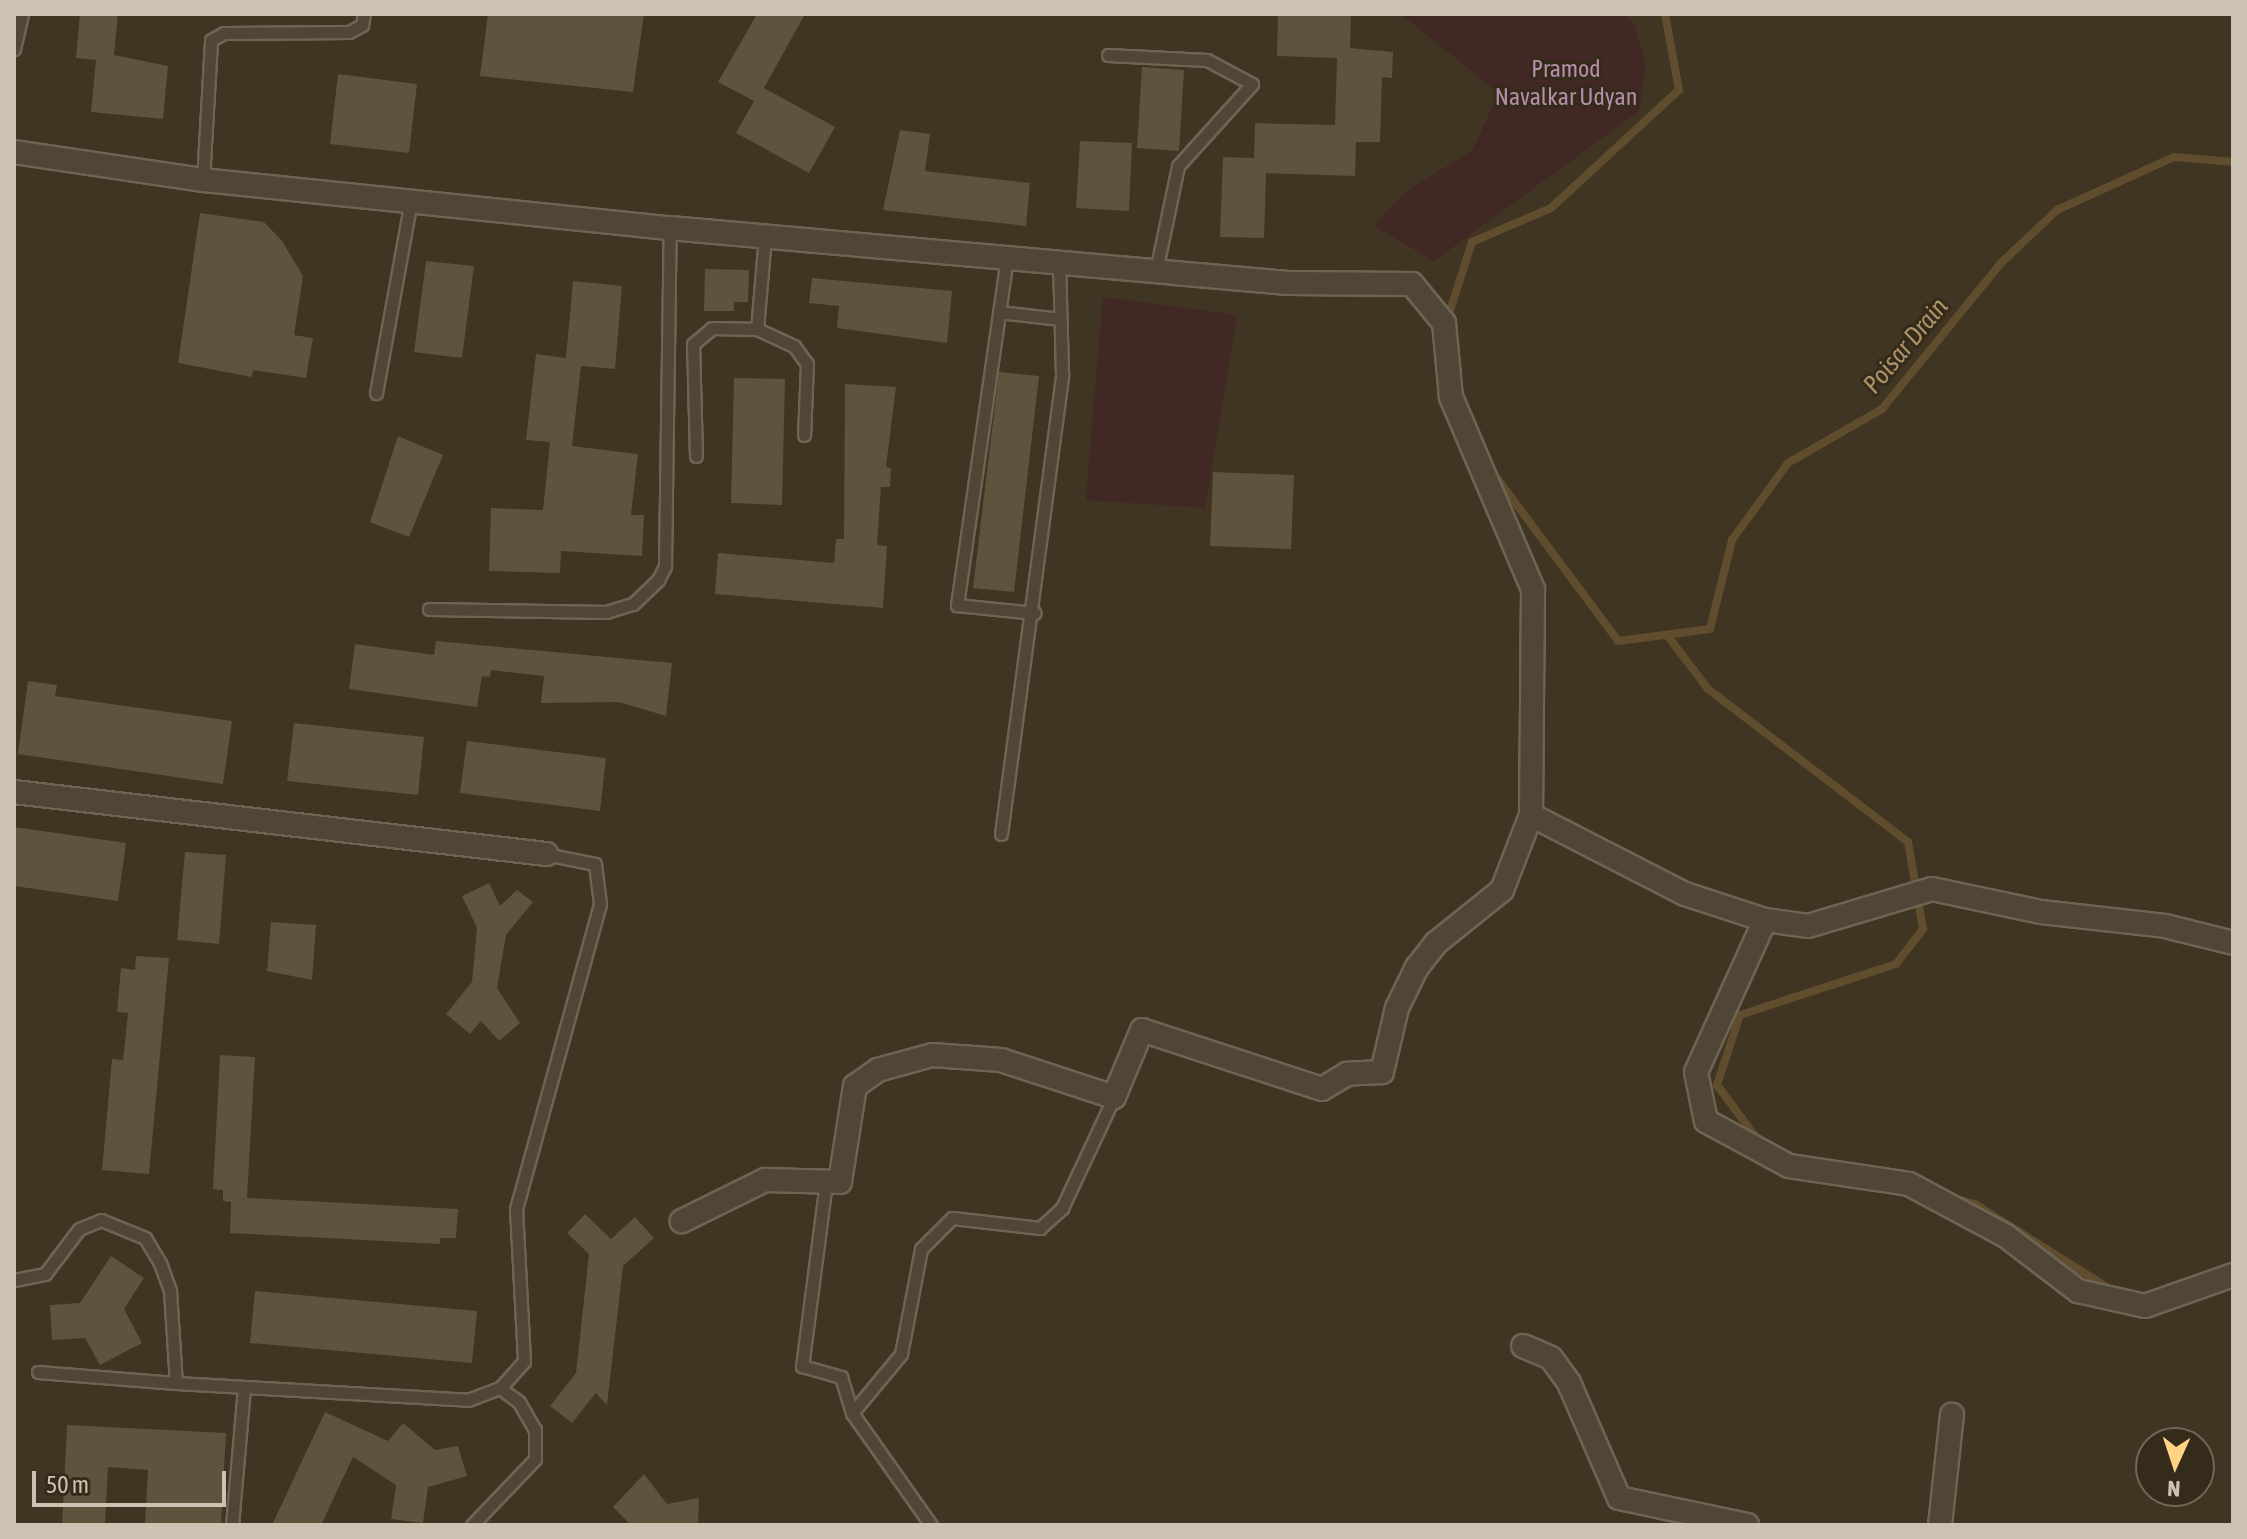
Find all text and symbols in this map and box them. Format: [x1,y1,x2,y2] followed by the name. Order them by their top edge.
[1495,55,1637,111] park label: Pramod Navalkar Udyan
[1857,292,1955,400] water label: Poisar Drain
[2135,1427,2215,1507] north arrow
[36,1455,230,1505] scale bar
[46,1471,89,1498] text: 50 m
[2167,1476,2181,1502] text: N

